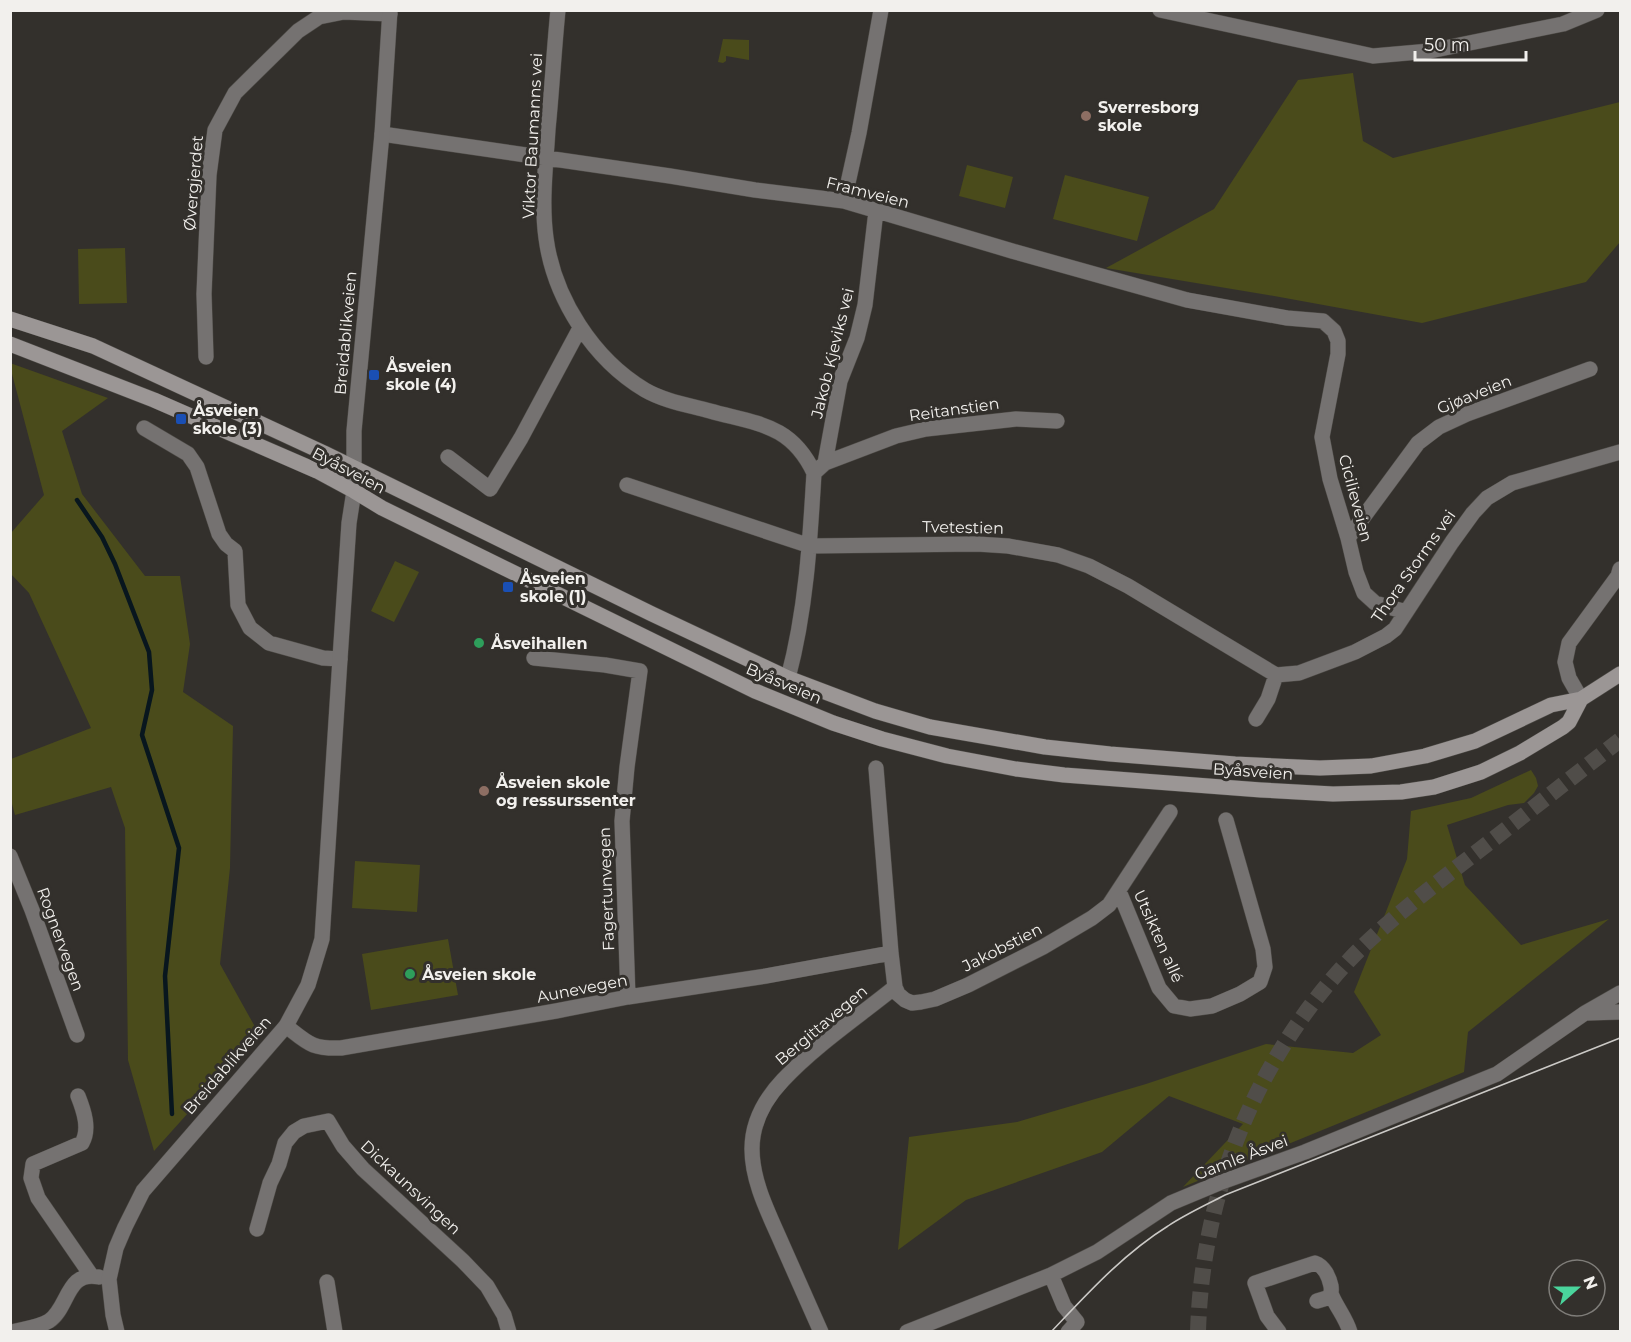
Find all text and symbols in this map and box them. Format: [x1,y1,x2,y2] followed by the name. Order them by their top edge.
[1415,24,1526,62] scale bar
[1424,34,1470,56] text: 50 m
[519,52,546,220] street label: Viktor Baumanns vei
[1098,98,1199,135] place label: Sverresborg skole
[1079,109,1093,123] marker: Sverresborg skole
[180,134,207,232] street label: Øvergjerdet
[824,173,911,212] street label: Framveien
[331,270,360,396] street label: Breidablikveien
[807,286,858,421] street label: Jakob Kjeviks vei
[385,356,457,394] place label: Åsveien skole (4)
[367,368,381,382] marker: Åsveien skole (4)
[1434,371,1514,418] street label: Gjøaveien
[908,394,1000,425] street label: Reitanstien
[192,400,262,438] place label: Åsveien skole (3)
[174,412,188,426] marker: Åsveien skole (3)
[309,443,389,498] street label: Byåsveien
[1335,452,1376,544] street label: Cicilieveien
[1367,506,1459,626] street label: Thora Storms vei
[922,517,1004,538] street label: Tvetestien
[519,568,586,606] place label: Åsveien skole (1)
[501,580,515,594] marker: Åsveien skole (1)
[490,633,587,653] place label: Åsveihallen
[472,636,486,650] marker: Åsveihallen
[743,659,825,708] street label: Byåsveien
[1212,759,1294,784] street label: Byåsveien
[495,772,636,810] place label: Åsveien skole og ressurssenter
[477,784,491,798] marker: Åsveien skole og ressurssenter
[595,827,618,951] street label: Fagertunvegen
[33,885,88,994] street label: Rognervegen
[1130,887,1187,985] street label: Utsikten allé
[958,919,1045,976] street label: Jakobstien
[421,964,536,984] place label: Åsveien skole
[403,967,417,981] marker: Åsveien skole
[535,970,629,1007] street label: Aunevegen
[771,981,871,1069] street label: Bergittavegen
[180,1012,275,1118] street label: Breidablikveien
[1191,1130,1291,1184] street label: Gamle Åsvei
[357,1136,465,1239] street label: Dickaunsvingen
[1547,1258,1607,1318] north arrow
[1579,1273,1602,1292] text: N

